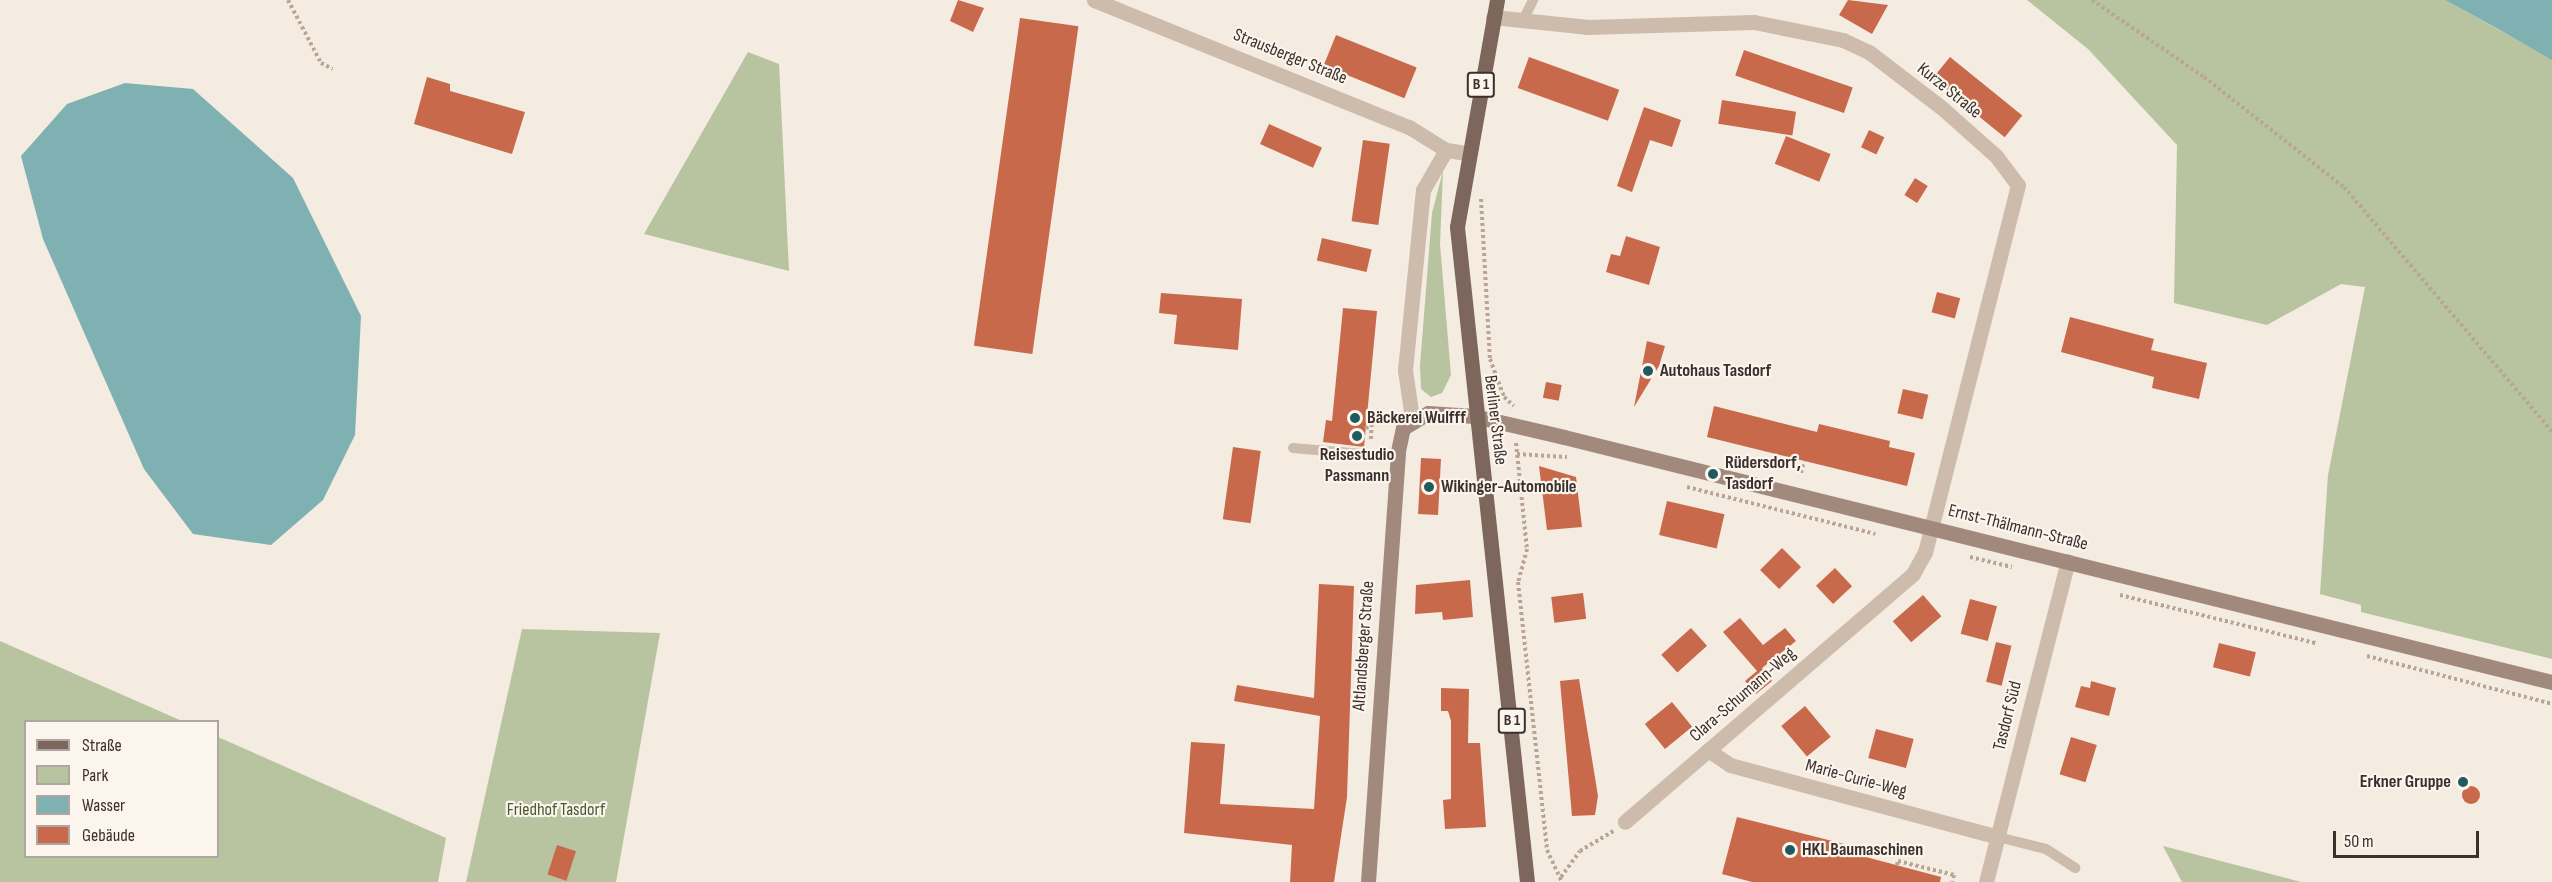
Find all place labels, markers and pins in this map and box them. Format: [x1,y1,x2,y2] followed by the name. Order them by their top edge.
[1660,360,1771,382] place label: Autohaus Tasdorf
[1641,364,1655,378] marker: Autohaus Tasdorf
[1367,407,1466,429] place label: Bäckerei Wulfff
[1348,411,1362,425] marker: Bäckerei Wulfff
[1350,429,1364,443] marker: Reisestudio Passmann
[1320,445,1394,488] place label: Reisestudio Passmann
[1725,453,1801,496] place label: Rüdersdorf, Tasdorf
[1706,467,1720,481] marker: Rüdersdorf, Tasdorf
[1441,476,1577,498] place label: Wikinger-Automobile
[1422,480,1436,494] marker: Wikinger-Automobile
[2360,771,2451,793] place label: Erkner Gruppe
[2456,775,2470,789] marker: Erkner Gruppe
[1802,839,1923,861] place label: HKL Baumaschinen
[1783,843,1797,857] marker: HKL Baumaschinen

